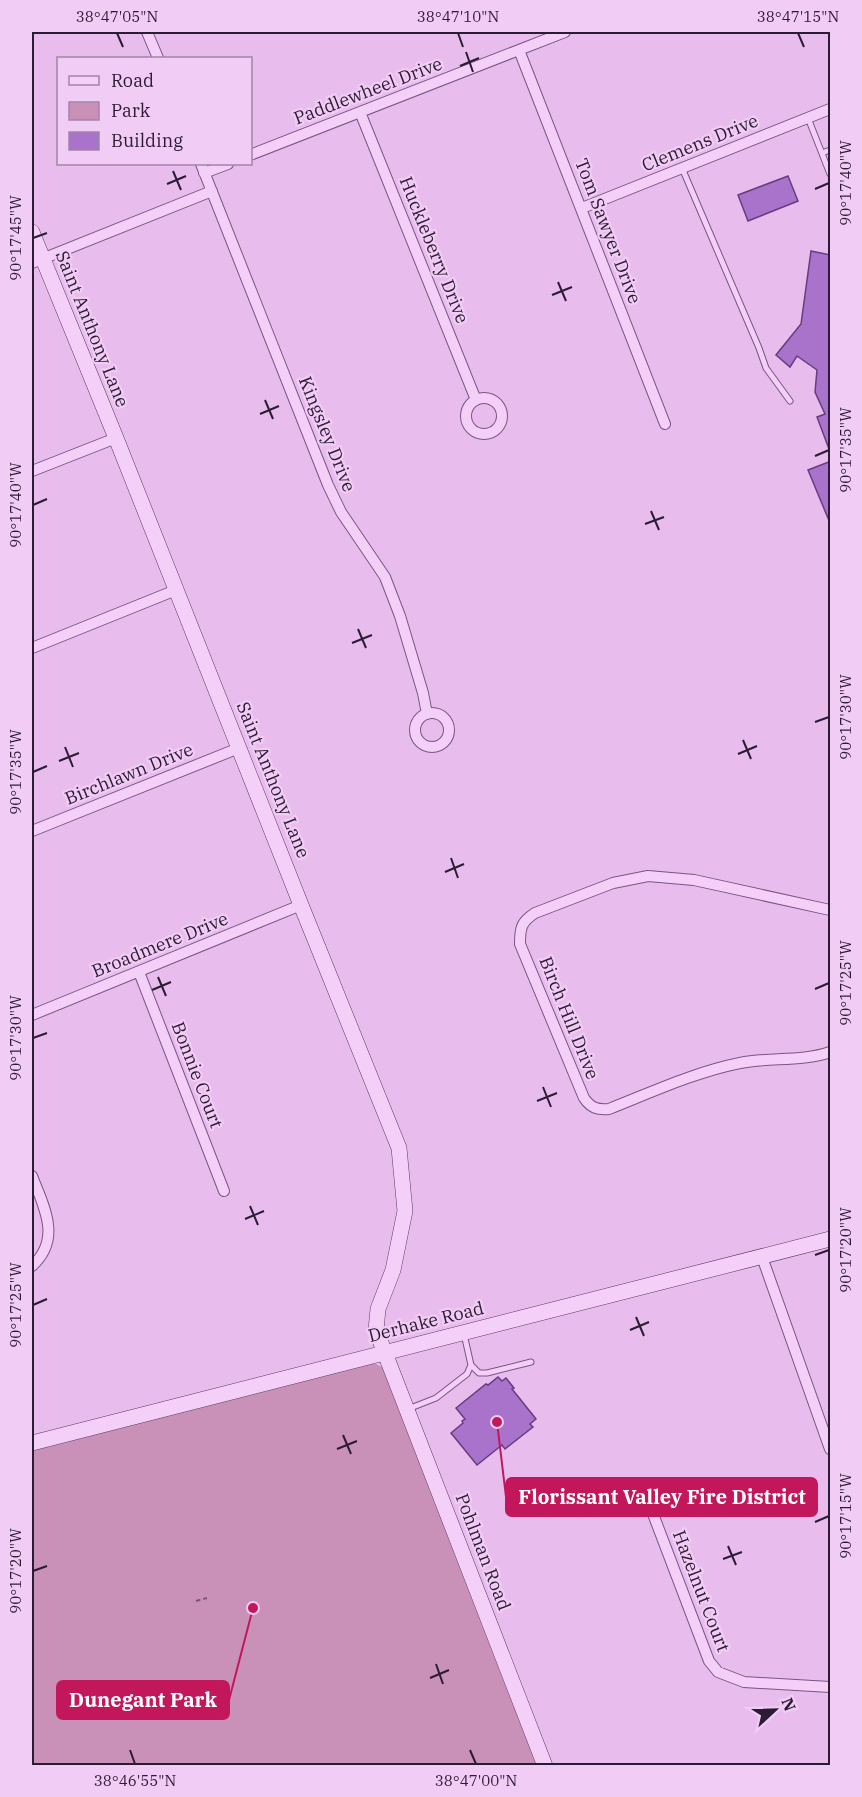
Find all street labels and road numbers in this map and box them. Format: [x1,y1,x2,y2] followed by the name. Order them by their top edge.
[290,52,445,129] street label: Paddlewheel Drive
[638,109,761,176] street label: Clemens Drive
[570,155,647,307] street label: Tom Sawyer Drive
[394,173,474,327] street label: Huckleberry Drive
[51,247,134,410] street label: Saint Anthony Lane
[294,373,361,495] street label: Kingsley Drive
[232,698,315,861] street label: Saint Anthony Lane
[61,737,196,810] street label: Birchlawn Drive
[88,907,231,982] street label: Broadmere Drive
[534,953,605,1083] street label: Birch Hill Drive
[167,1018,228,1131] street label: Bonnie Court
[366,1296,486,1347] street label: Derhake Road
[451,1490,516,1614] street label: Pohlman Road
[668,1527,735,1655] street label: Hazelnut Court

